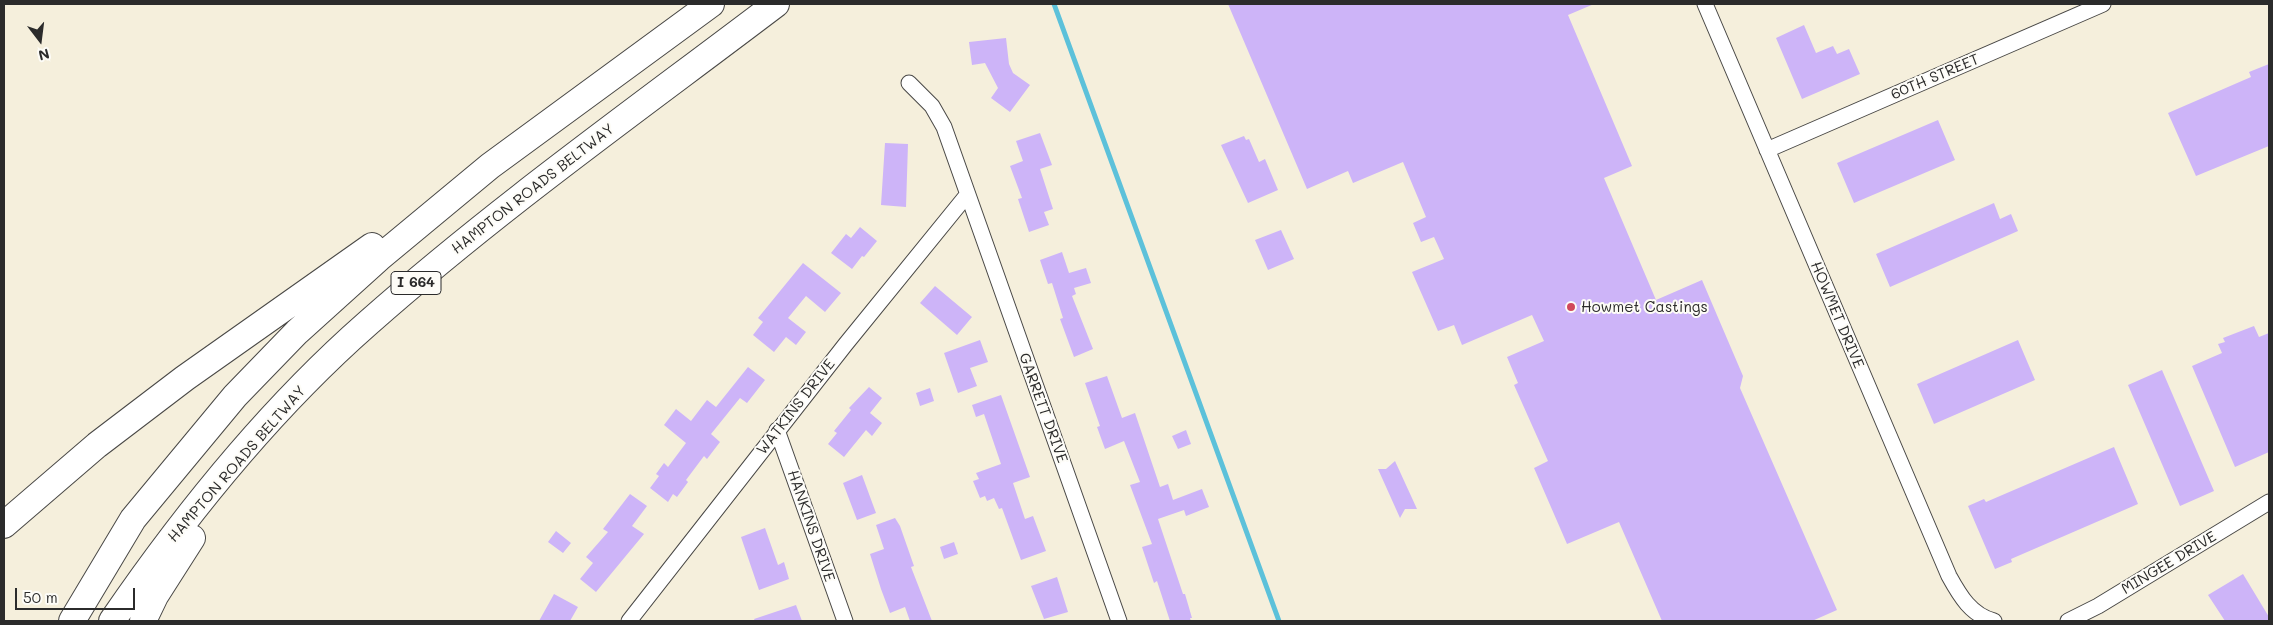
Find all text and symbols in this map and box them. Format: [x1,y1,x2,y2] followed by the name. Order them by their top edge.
[15,15,65,65] north arrow
[36,44,52,66] text: N
[1888,50,1982,104] street label: 60TH STREET
[448,120,618,258] street label: HAMPTON ROADS BELTWAY
[1806,259,1868,371] street label: HOWMET DRIVE
[391,272,441,294] road number: I 664
[1581,298,1708,316] place label: Howmet Castings
[1565,301,1577,313] marker: Howmet Castings
[1015,351,1071,465] street label: GARRETT DRIVE
[753,356,839,458] street label: WATKINS DRIVE
[164,382,310,546] street label: HAMPTON ROADS BELTWAY
[783,468,839,584] street label: HANKINS DRIVE
[2118,528,2220,598] street label: MINGEE DRIVE
[18,578,138,610] scale bar
[23,587,58,607] text: 50 m

